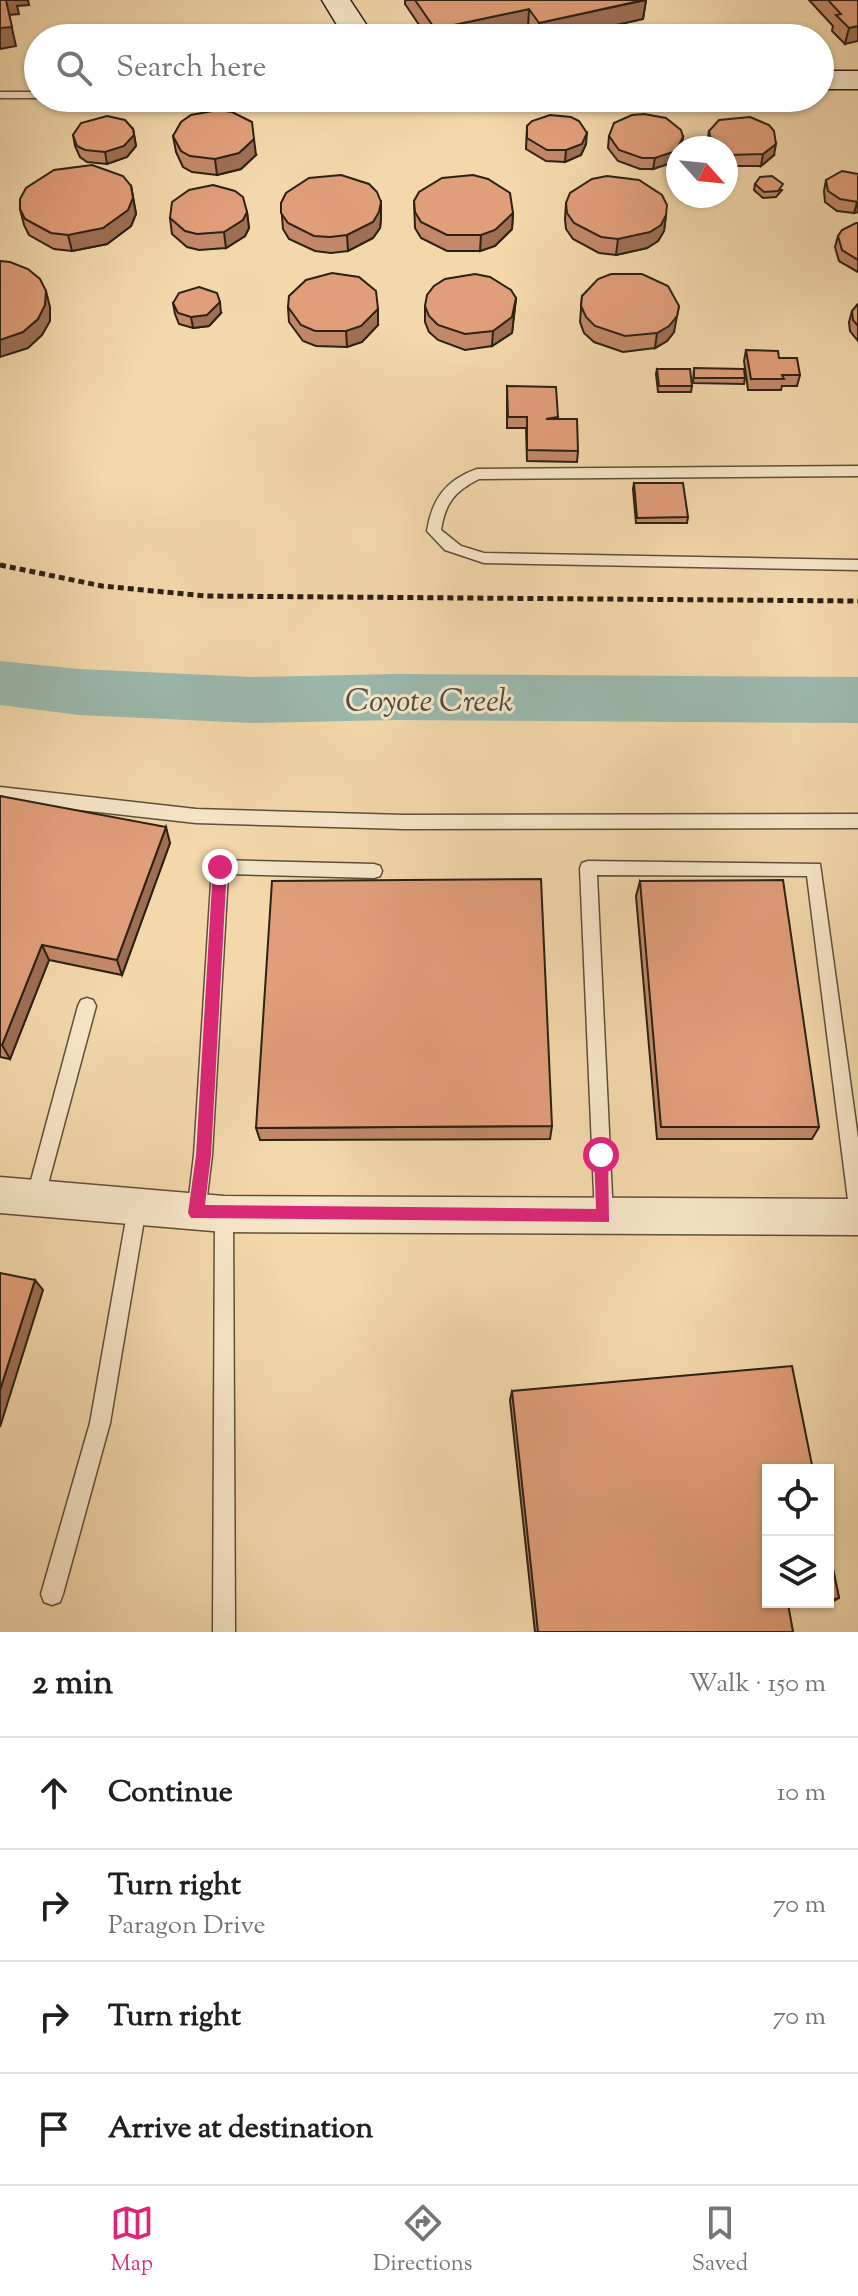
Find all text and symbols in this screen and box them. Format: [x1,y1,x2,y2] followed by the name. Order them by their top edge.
[24,24,834,112] search box
[52,46,96,90] icon: search
[116,47,266,90] text: Search here
[666,136,738,208] north arrow
[345,680,513,726] water label: Coyote Creek
[202,849,238,885] route end
[583,1137,619,1173] route start
[762,1464,834,1608] map controls
[762,1464,834,1536] button: locate
[762,1536,834,1608] button: layers
[32,1660,113,1709] text: 2 min
[689,1666,826,1703] text: Walk · 150 m
[32,1771,76,1815] icon: ahead
[108,1772,233,1815] text: Continue
[777,1775,826,1812] text: 10 m
[108,1865,241,1908] text: Turn right
[32,1883,76,1927] icon: right
[773,1887,826,1924] text: 70 m
[108,1908,266,1945] text: Paragon Drive
[32,1995,76,2039] icon: right
[108,1996,241,2039] text: Turn right
[773,1999,826,2036] text: 70 m
[32,2107,76,2151] icon: arrive
[108,2108,373,2151] text: Arrive at destination
[110,2201,154,2281] tab: Map
[373,2201,472,2281] tab: Directions
[692,2201,748,2281] tab: Saved

